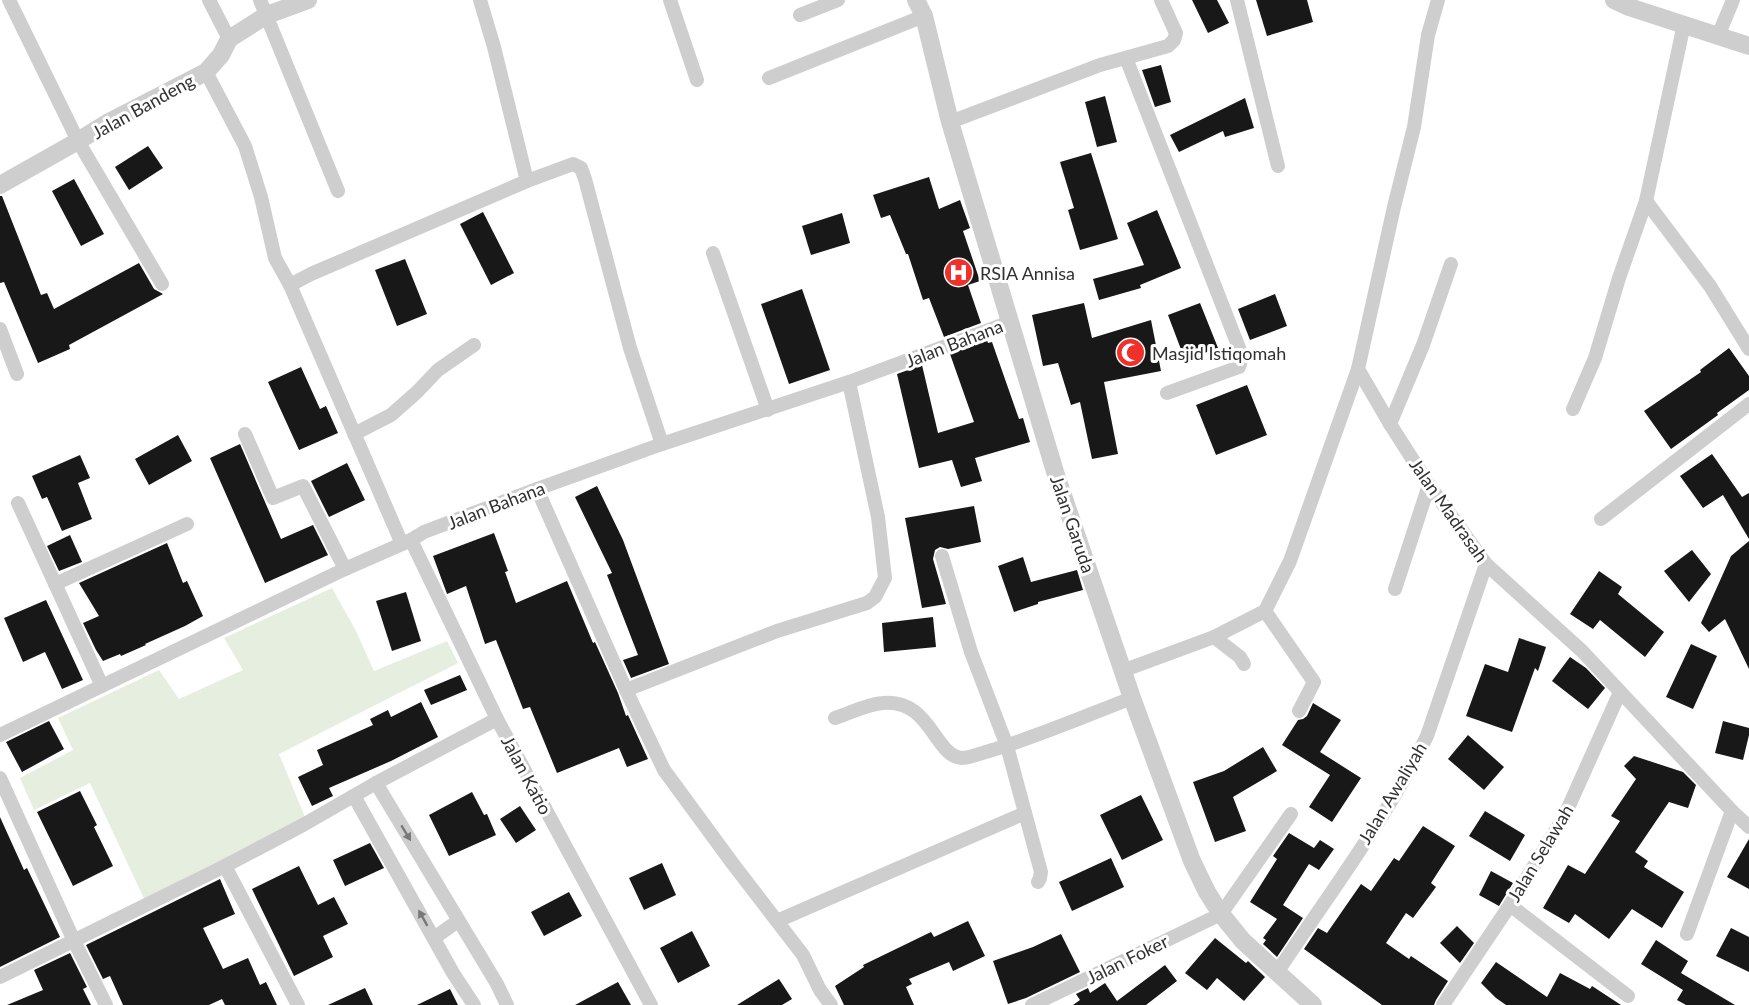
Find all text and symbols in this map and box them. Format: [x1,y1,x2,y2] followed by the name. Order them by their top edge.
[88,69,198,143] street label: Jalan Bandeng
[943,257,975,289] hospital icon: RSIA Annisa
[980,262,1075,284] place label: RSIA Annisa
[902,314,1006,372] street label: Jalan Bahana
[1115,337,1147,369] mosque icon: Masjid Istiqomah
[1152,342,1286,364] place label: Masjid Istiqomah
[1405,454,1493,566] street label: Jalan Madrasah
[1046,472,1100,576] street label: Jalan Garuda
[444,476,548,534] street label: Jalan Bahana
[497,732,557,818] street label: Jalan Katio
[1353,738,1431,848] street label: Jalan Awaliyah
[1502,800,1578,906] street label: Jalan Selawah
[401,825,411,842] one-way arrow
[418,910,428,927] one-way arrow
[1082,930,1172,988] street label: Jalan Foker

